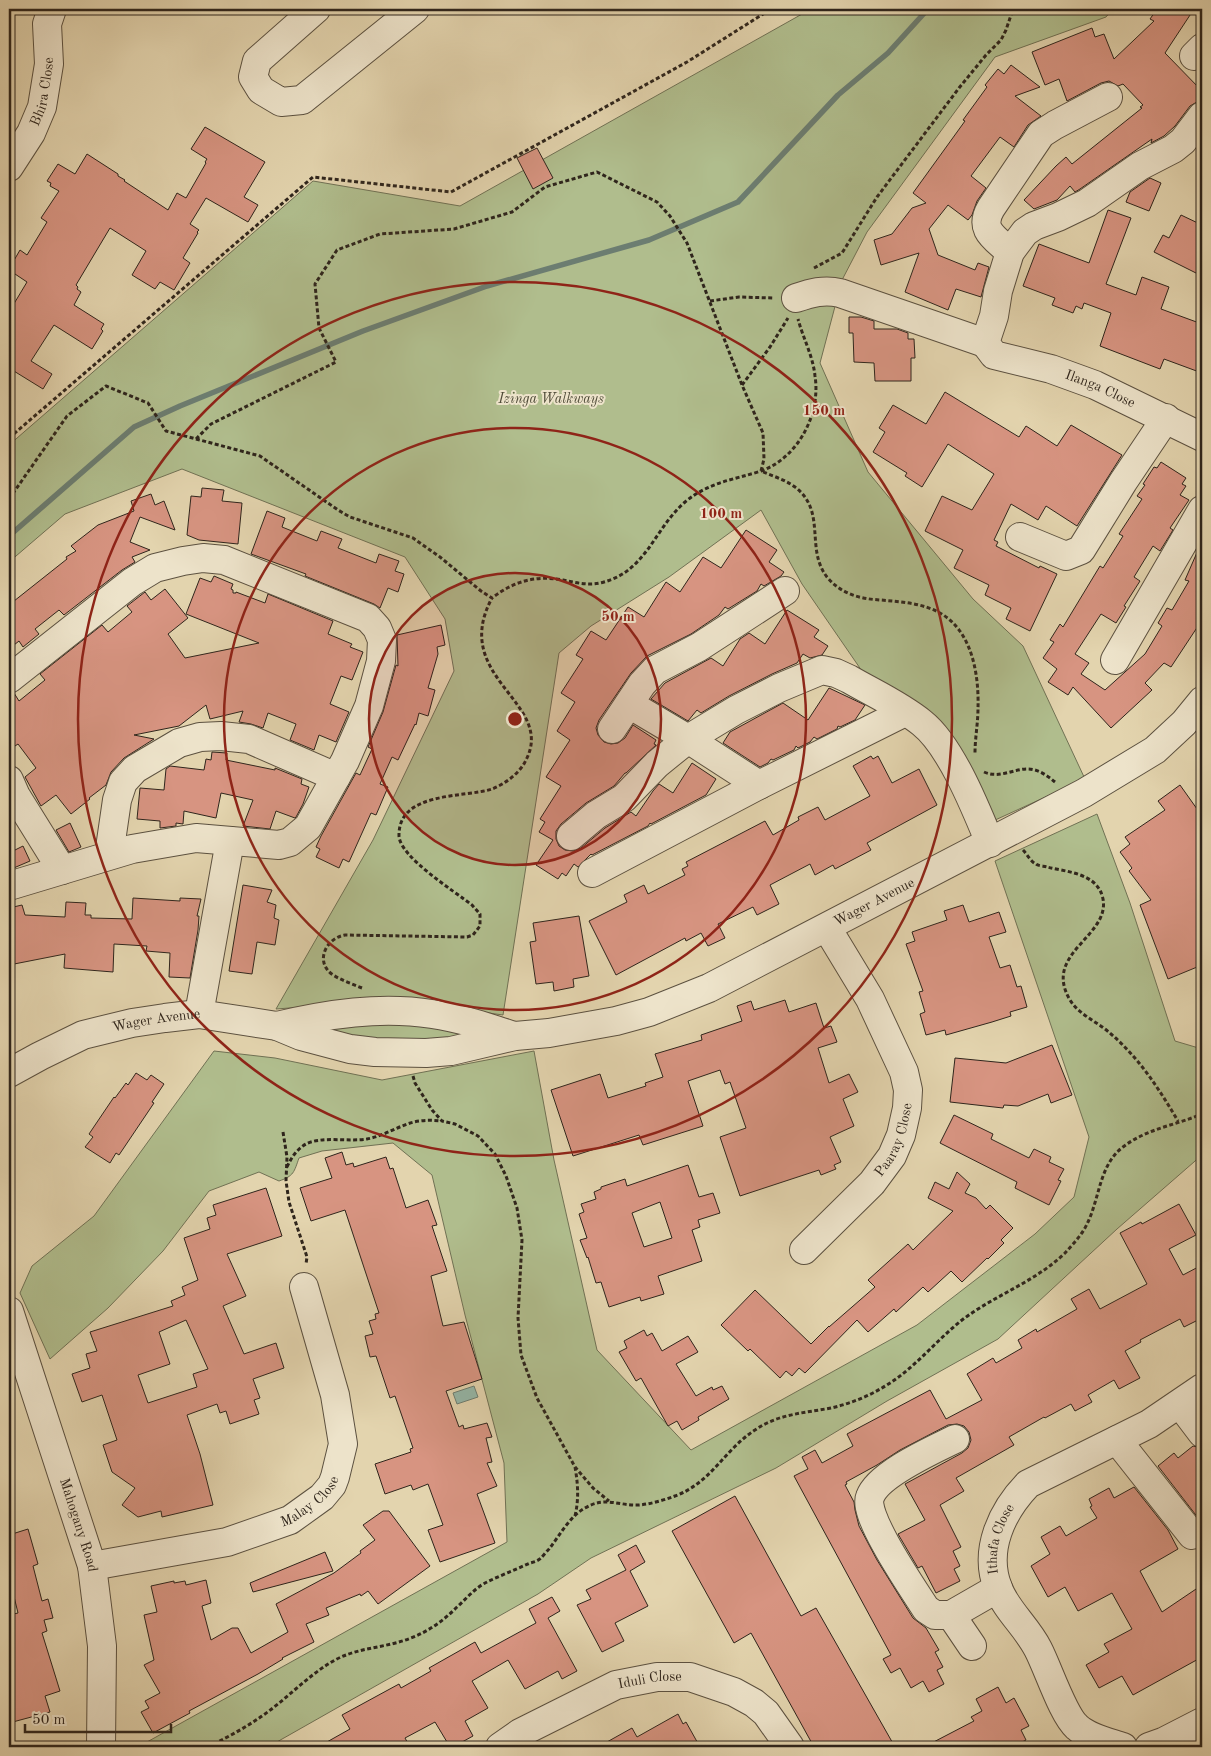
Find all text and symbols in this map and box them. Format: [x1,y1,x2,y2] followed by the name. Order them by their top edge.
[28,57,56,128] street label: Bhira Close
[1063,368,1137,410] street label: Ilanga Close
[497,392,604,407] park label: Izinga Walkways
[803,404,845,419] text: 150 m
[700,507,742,522] text: 100 m
[601,610,635,625] text: 50 m
[506,710,524,728] centre of rings
[831,875,917,929] street label: Wager Avenue
[111,1007,201,1035] street label: Wager Avenue
[872,1103,914,1179] street label: Paaray Close
[279,1474,342,1530] street label: Malay Close
[57,1476,100,1573] street label: Mahogany Road
[986,1501,1017,1575] street label: Ithafa Close
[617,1670,682,1691] street label: Iduli Close
[25,1701,171,1733] scale bar
[32,1713,66,1728] text: 50 m

